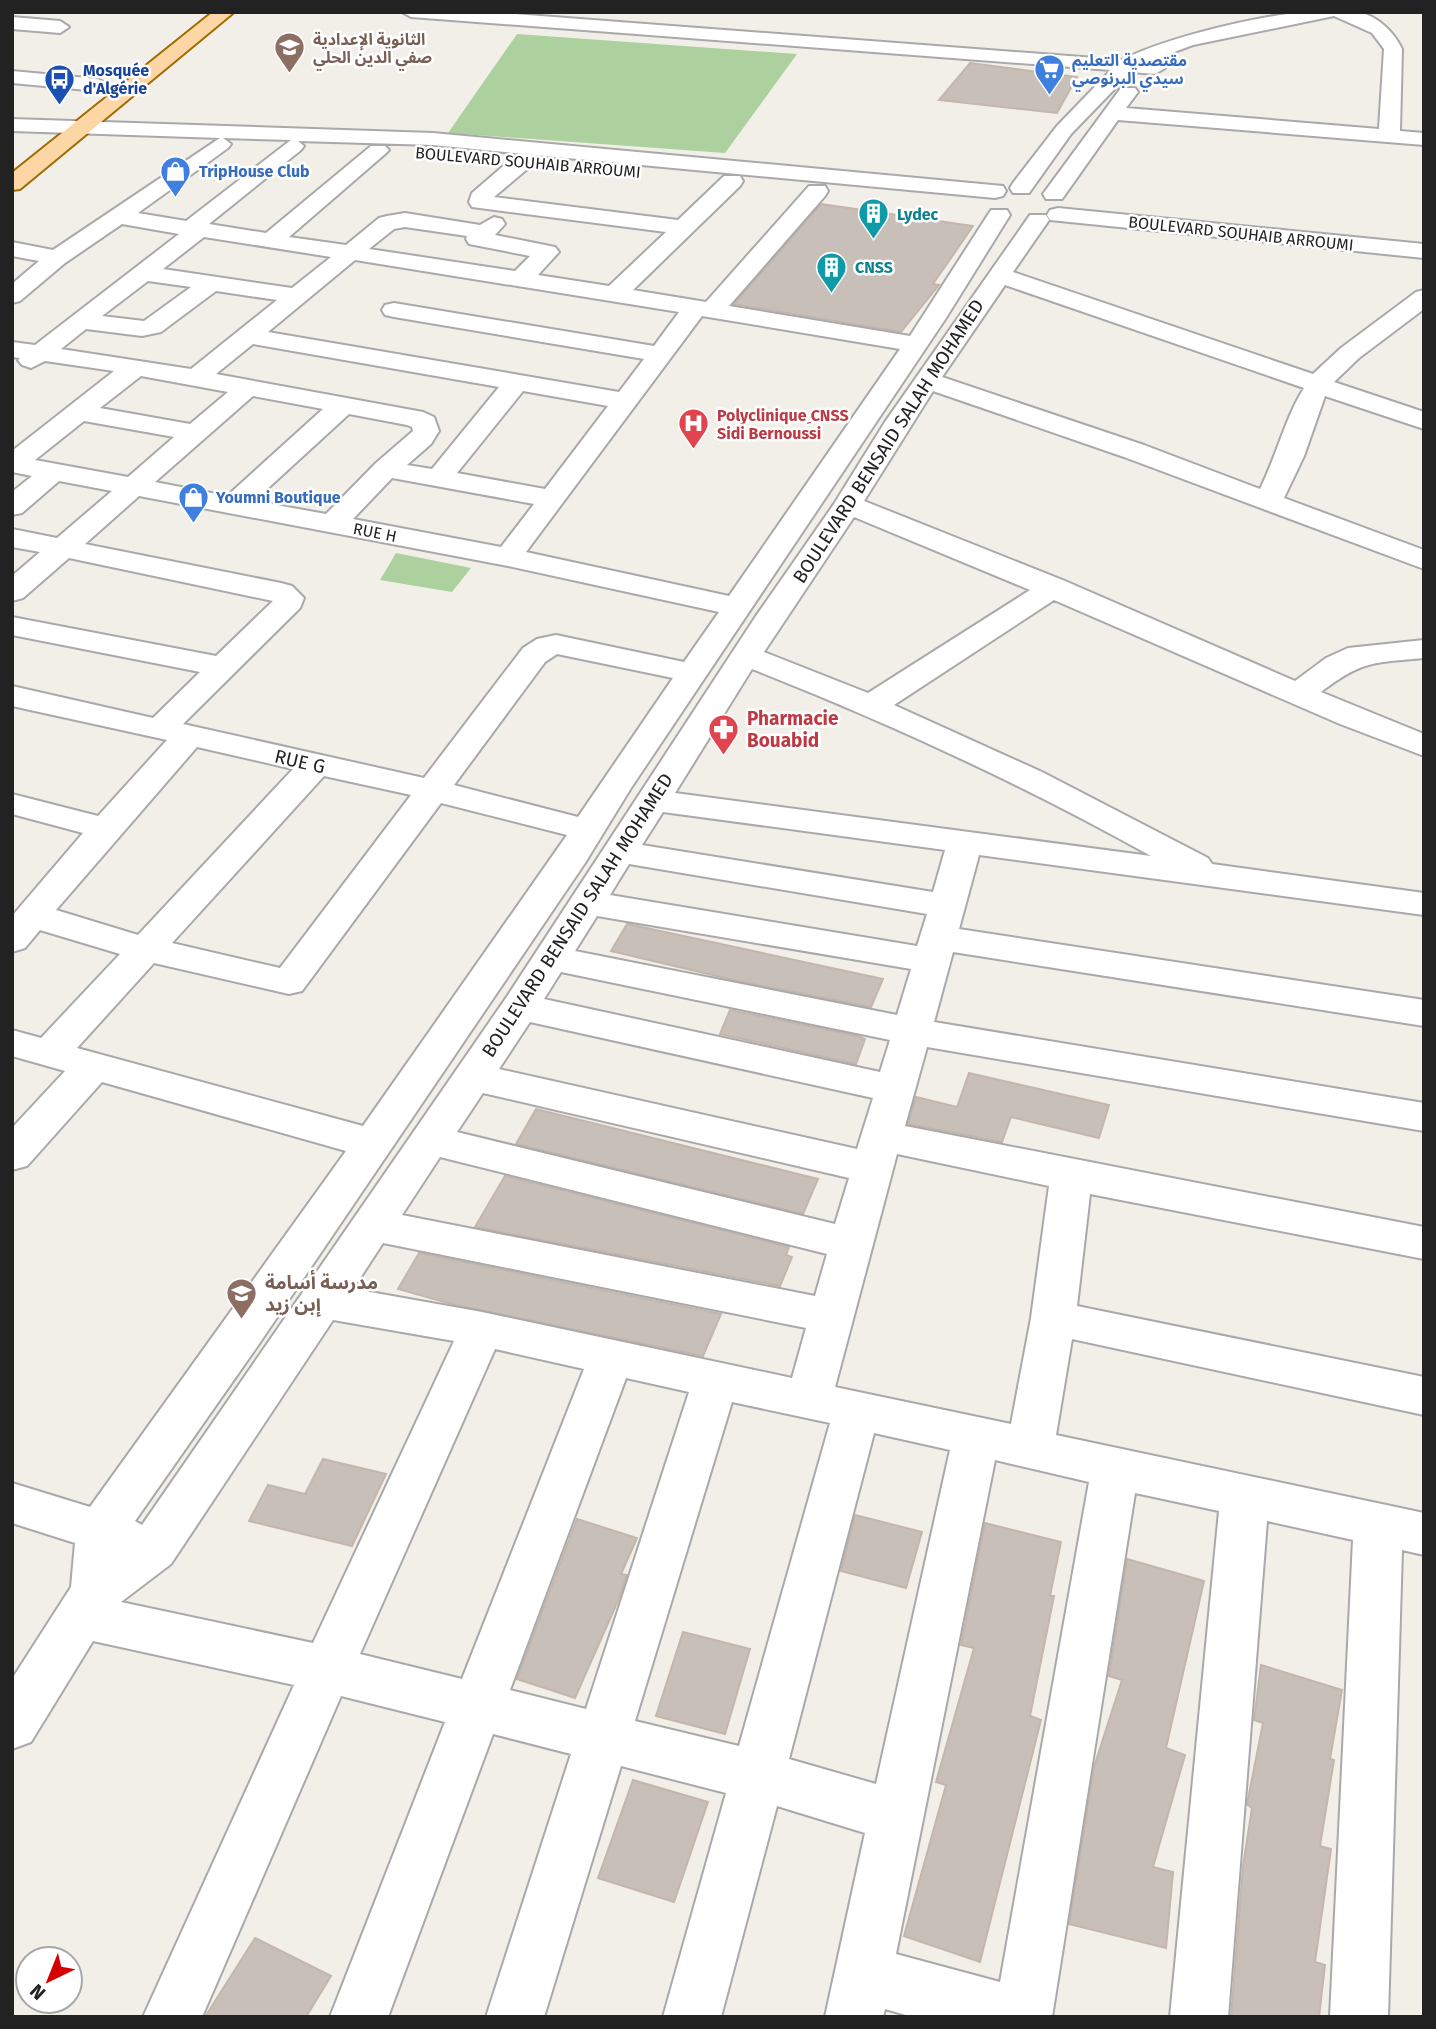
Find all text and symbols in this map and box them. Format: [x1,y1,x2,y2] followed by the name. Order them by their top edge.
[313,30,432,71] place label: الثانوية الإعدادية صفي الدين الحلي
[273,31,307,75] school or university icon: الثانوية الإعدادية صفي الدين الحلي
[1072,51,1187,92] place label: مقتصدية التعليم سيدي البرنوصي
[1032,52,1066,96] supermarket icon: مقتصدية التعليم سيدي البرنوصي
[83,61,149,98] place label: Mosquée d'Algérie
[43,62,77,106] bus stop icon: Mosquée d'Algérie
[414,143,642,182] street label: BOULEVARD SOUHAIB ARROUMI
[159,154,193,198] shop icon: TripHouse Club
[199,162,310,181] place label: TripHouse Club
[857,197,891,241] building icon: Lydec
[897,205,939,224] place label: Lydec
[1127,212,1354,255] street label: BOULEVARD SOUHAIB ARROUMI
[815,250,849,294] building icon: CNSS
[855,258,893,277] place label: CNSS
[788,295,989,587] street label: BOULEVARD BENSAID SALAH MOHAMED
[717,406,849,443] place label: Polyclinique ِCNSS Sidi Bernoussi
[677,407,711,451] hospital icon: Polyclinique ِCNSS Sidi Bernoussi
[176,480,210,524] shop icon: Youmni Boutique
[215,488,341,507] place label: Youmni Boutique
[352,519,398,546] street label: RUE H
[747,707,838,752] place label: Pharmacie Bouabid
[707,712,741,756] pharmacy icon: Pharmacie Bouabid
[272,745,327,778] street label: RUE G
[477,769,678,1061] street label: BOULEVARD BENSAID SALAH MOHAMED
[265,1269,378,1317] place label: مدرسة أسامة إبن زيد
[225,1276,259,1320] school or university icon: مدرسة أسامة إبن زيد
[14,1945,84,2015] north arrow
[25,1979,50,2005] text: N

